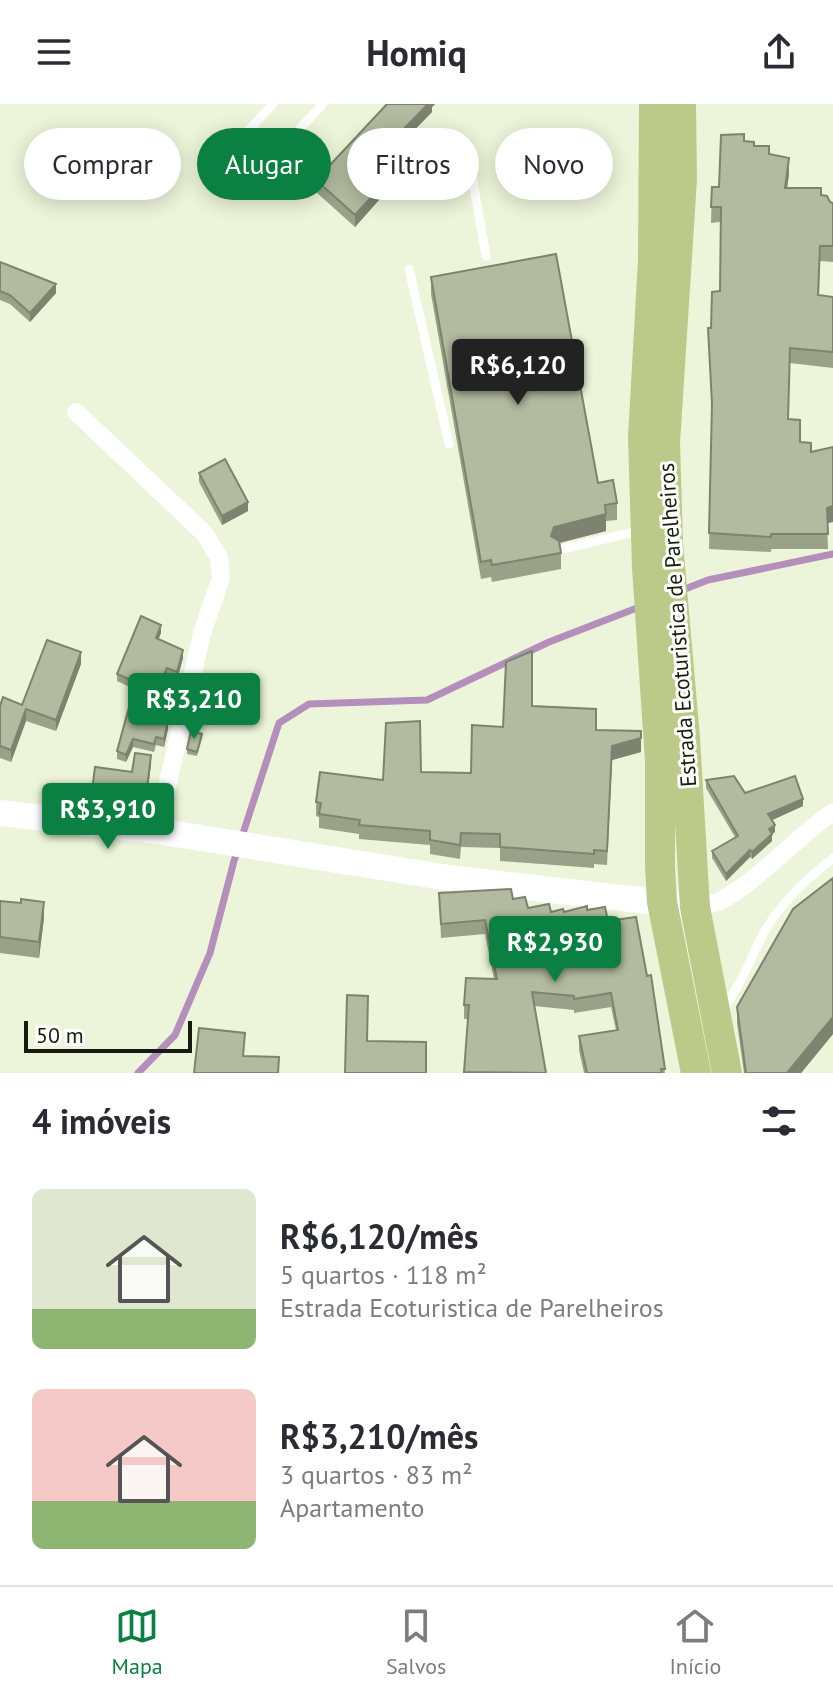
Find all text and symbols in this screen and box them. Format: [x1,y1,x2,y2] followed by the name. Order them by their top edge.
[366,29,467,76] text: Homiq
[32,30,76,74] icon: menu
[757,30,801,74] icon: share
[24,128,181,200] chip: Comprar
[197,128,331,200] chip: Alugar
[347,128,479,200] chip: Filtros
[495,128,613,200] chip: Novo
[444,339,592,407] pin: R$6,120
[470,348,566,381] text: R$6,120
[652,462,702,788] street label: Estrada Ecoturistica de Parelheiros
[120,673,268,741] pin: R$3,210
[146,682,242,715] text: R$3,210
[34,783,182,851] pin: R$3,910
[60,792,156,825] text: R$3,910
[481,916,629,984] pin: R$2,930
[507,925,603,958] text: R$2,930
[24,1017,192,1053] scale bar
[36,1021,84,1049] text: 50 m
[32,1099,171,1143] text: 4 imóveis
[757,1099,801,1143] icon: filters
[280,1214,478,1258] text: R$6,120/mês
[96,1221,192,1317] icon: home
[280,1258,487,1291] text: 5 quartos · 118 m²
[280,1291,664,1324] text: Estrada Ecoturistica de Parelheiros
[280,1414,478,1458] text: R$3,210/mês
[96,1421,192,1517] icon: home
[280,1458,472,1491] text: 3 quartos · 83 m²
[280,1491,425,1524] text: Apartamento
[112,1604,163,1680] tab: Mapa
[386,1604,446,1680] tab: Salvos
[669,1604,721,1680] tab: Início

